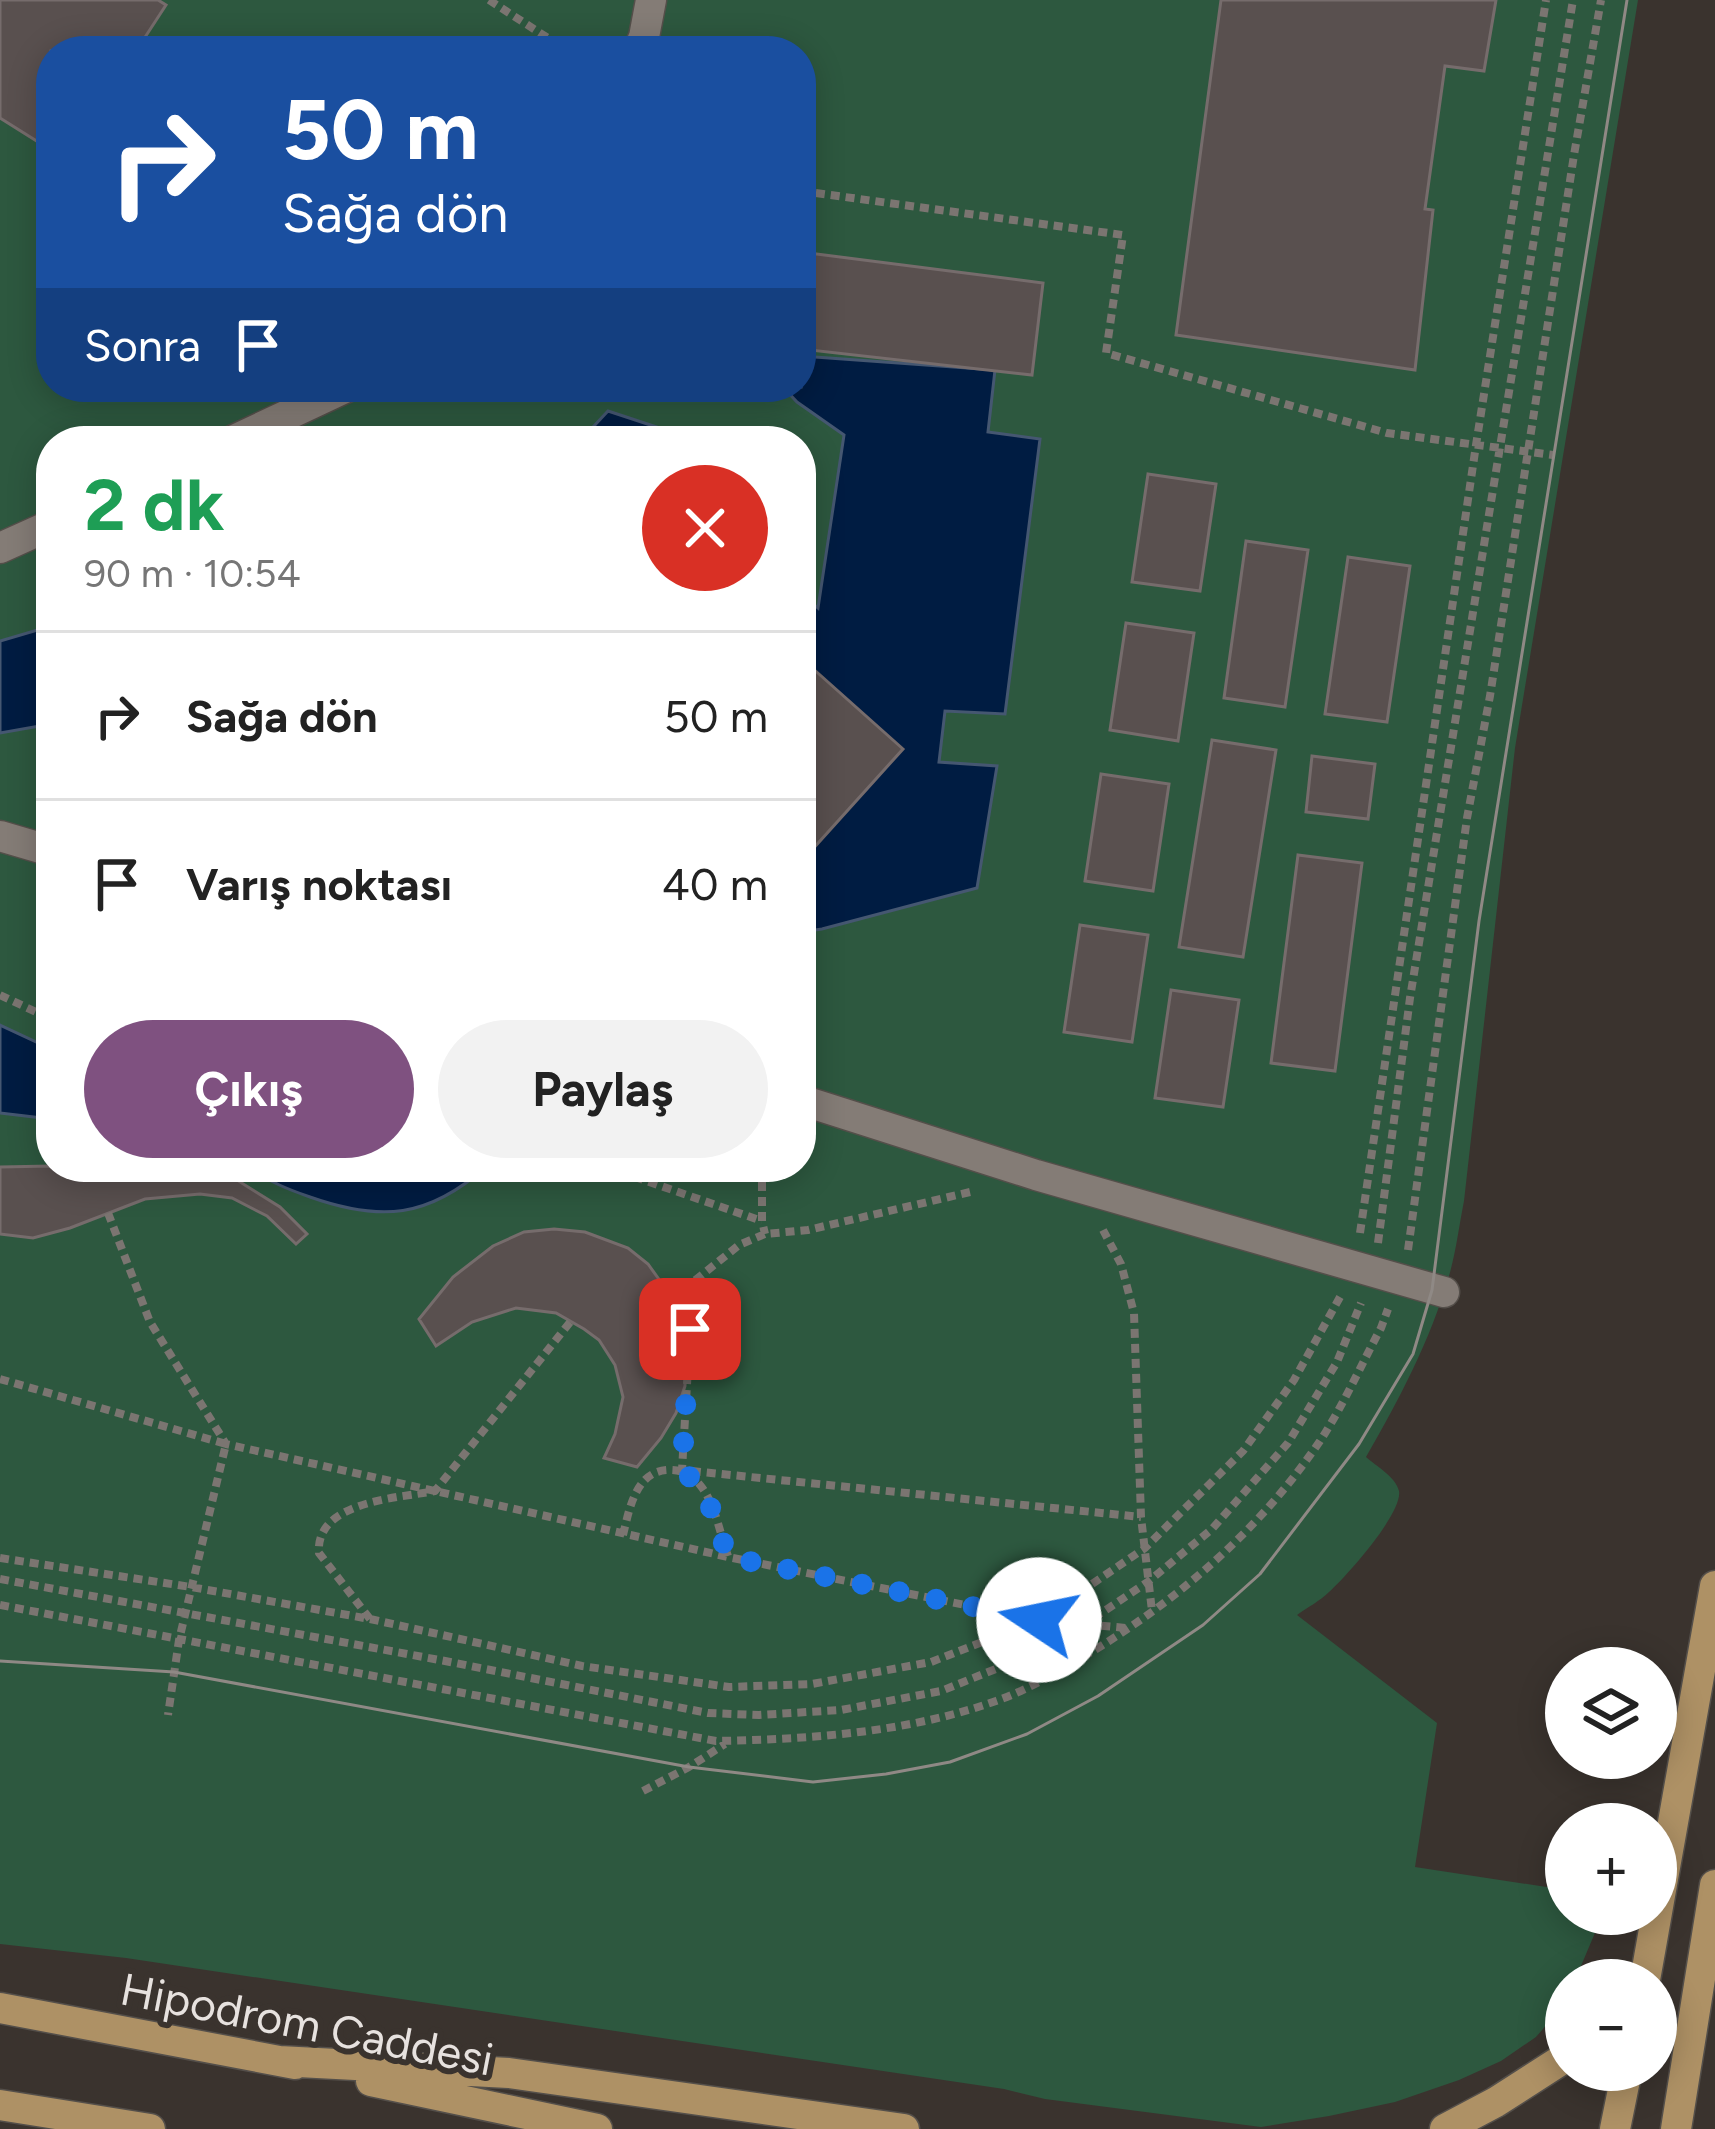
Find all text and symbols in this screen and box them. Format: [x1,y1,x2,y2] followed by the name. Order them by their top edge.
[282,79,478,180] text: 50 m
[84,84,240,240] icon: right
[282,181,508,246] text: Sağa dön
[225,312,291,378] icon: arrive
[84,318,201,372] text: Sonra
[84,462,224,548] text: 2 dk
[642,465,768,591] button: close
[84,550,301,597] text: 90 m · 10:54
[84,683,150,749] icon: right
[186,689,378,743] text: Sağa dön
[664,689,768,743] text: 50 m
[84,851,150,917] icon: arrive
[186,857,452,911] text: Varış noktası
[662,857,768,911] text: 40 m
[84,1020,414,1158] button: Çıkış
[438,1020,768,1158] button: Paylaş
[639,1278,741,1380] pin
[657,1296,723,1362] icon: arrive
[976,1557,1102,1683] position arrow
[1545,1647,1677,2091] map controls
[1545,1647,1677,1779] button: layers
[1545,1803,1677,1935] button: +
[1545,1959,1677,2091] button: −
[116,1961,498,2087] street label: Hipodrom Caddesi

